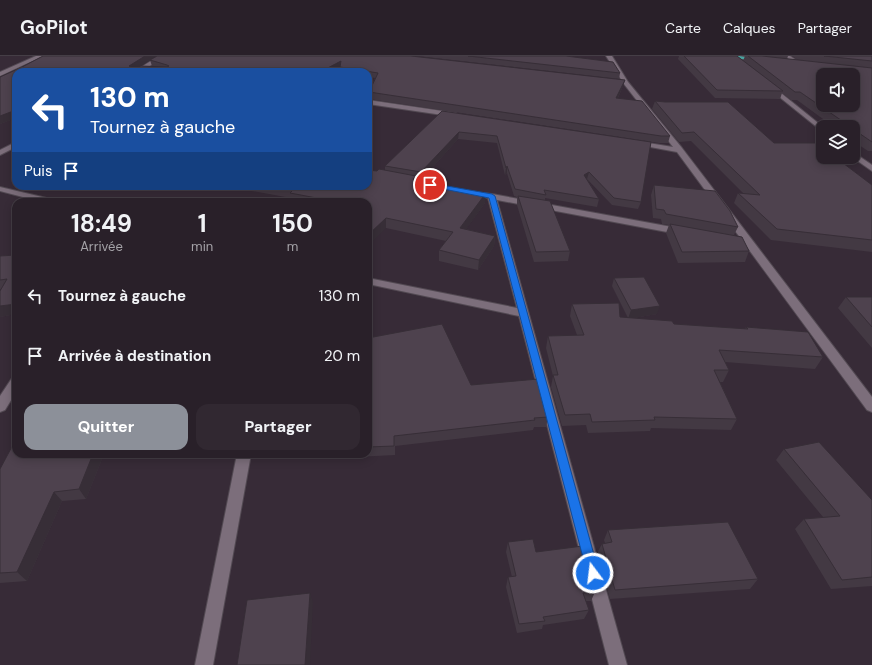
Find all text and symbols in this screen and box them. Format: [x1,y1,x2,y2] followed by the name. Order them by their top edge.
[20,15,88,40] text: GoPilot
[665,19,701,37] text: Carte
[723,19,776,37] text: Calques
[798,19,852,37] text: Partager
[816,68,860,164] map controls
[816,68,860,112] button: sound
[90,79,170,116] text: 130 m
[24,84,76,136] icon: left
[90,115,235,139] text: Tournez à gauche
[816,120,860,164] button: layers
[60,160,82,182] icon: arrive
[24,161,52,181] text: Puis
[413,168,447,202] pin
[419,174,441,196] icon: arrive
[71,208,132,239] text: 18:49
[198,208,207,239] text: 1
[272,208,313,239] text: 150
[80,238,123,255] text: Arrivée
[191,238,213,255] text: min
[287,238,298,255] text: m
[24,285,46,307] icon: left
[58,286,186,306] text: Tournez à gauche
[319,286,360,306] text: 130 m
[24,345,46,367] icon: arrive
[58,346,211,366] text: Arrivée à destination
[324,346,360,366] text: 20 m
[24,404,188,450] button: Quitter
[196,404,360,450] button: Partager
[572,552,614,594] position arrow

